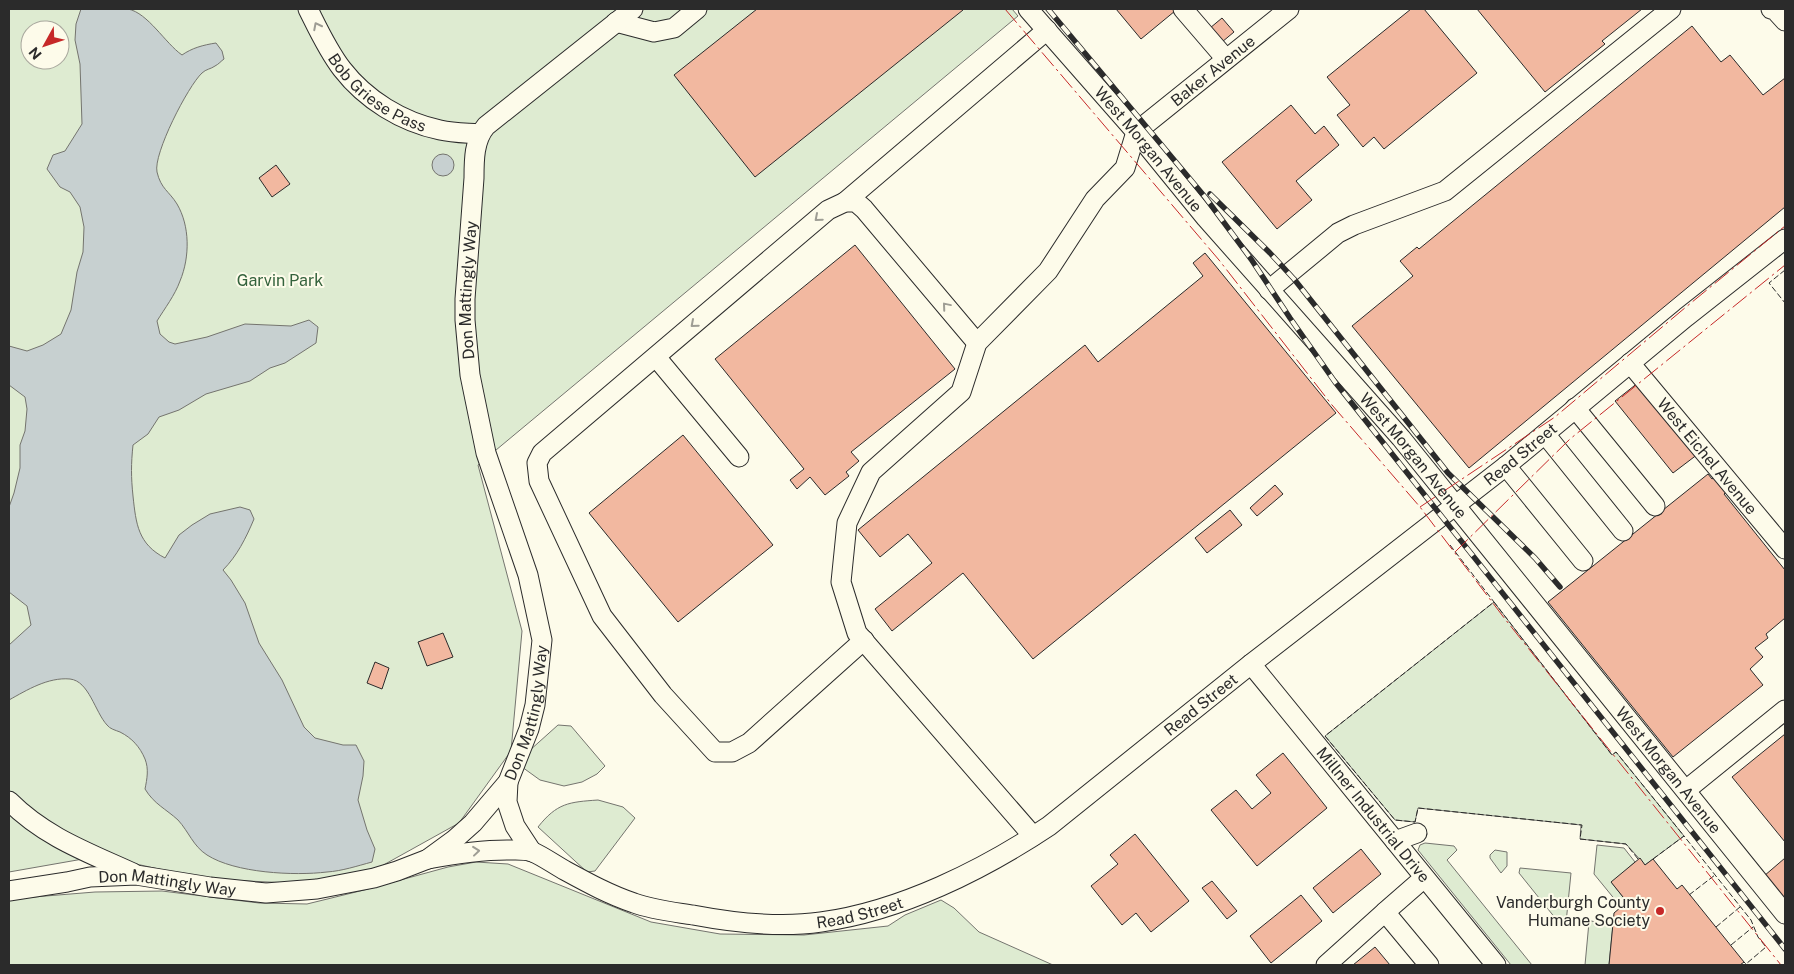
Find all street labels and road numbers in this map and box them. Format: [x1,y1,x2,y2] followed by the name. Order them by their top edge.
[1167,31,1259,110] street label: Baker Avenue
[324,50,429,135] street label: Bob Griese Pass
[1091,83,1207,216] street label: West Morgan Avenue
[456,220,480,360] street label: Don Mattingly Way
[1356,389,1471,522] street label: West Morgan Avenue
[1653,394,1761,518] street label: West Eichel Avenue
[1480,419,1561,489] street label: Read Street
[500,644,551,783] street label: Don Mattingly Way
[1160,669,1241,740] street label: Read Street
[1612,703,1726,837] street label: West Morgan Avenue
[1313,743,1434,886] street label: Millner Industrial Drive
[98,865,238,899] street label: Don Mattingly Way
[815,893,905,932] street label: Read Street

